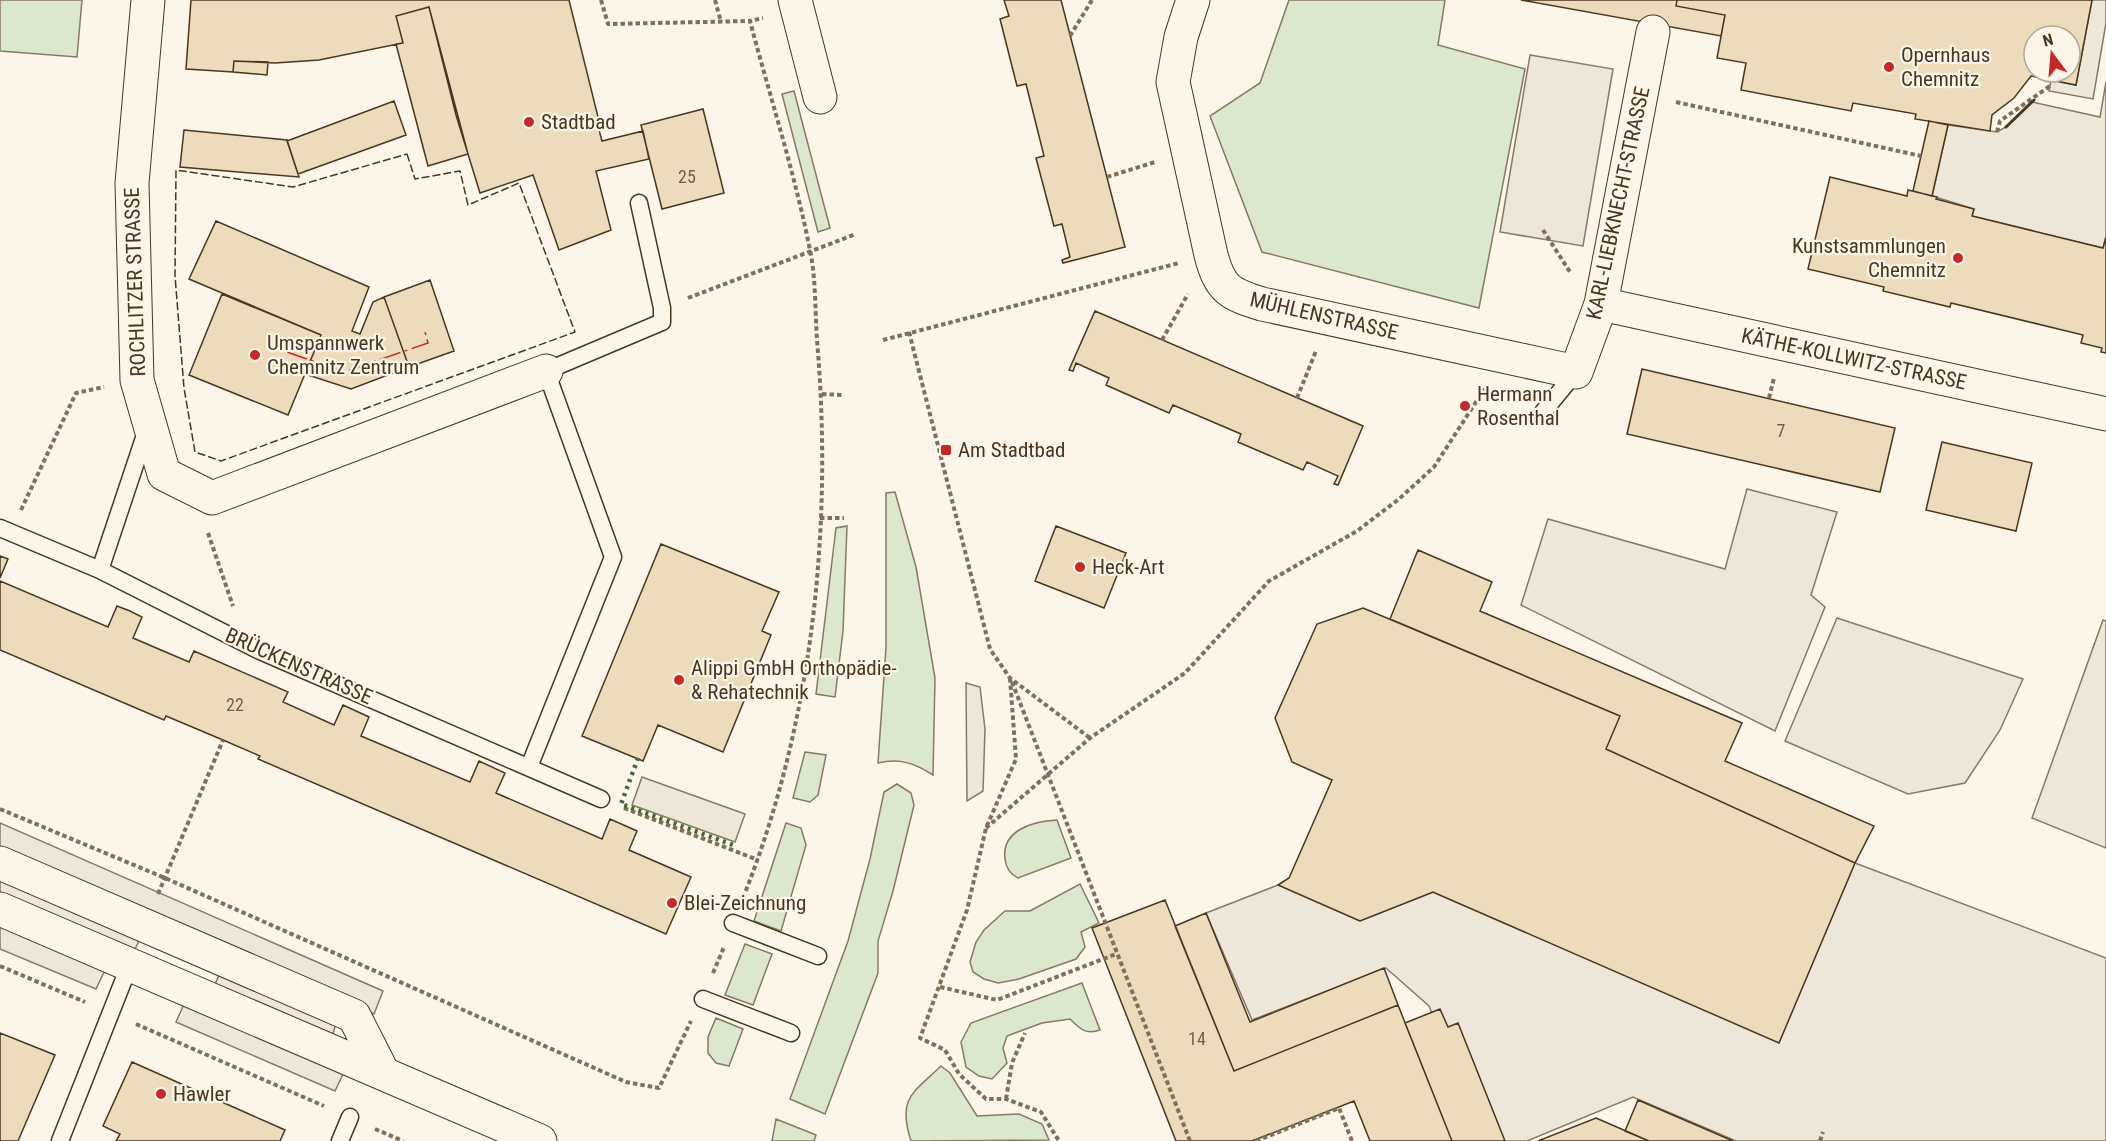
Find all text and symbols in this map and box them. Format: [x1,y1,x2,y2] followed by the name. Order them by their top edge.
[2022,24,2082,84] north arrow
[2041,30,2055,51] text: N
[1901,43,1990,91] place label: Opernhaus Chemnitz
[1882,60,1896,74] marker: Opernhaus Chemnitz
[1582,84,1654,322] street label: KARL-LIEBKNECHT-STRASSE
[541,110,616,134] place label: Stadtbad
[522,115,536,129] marker: Stadtbad
[678,166,696,187] house number: 25
[120,187,150,377] street label: ROCHLITZER STRASSE
[1792,234,1946,282] place label: Kunstsammlungen Chemnitz
[1951,251,1965,265] marker: Kunstsammlungen Chemnitz
[1248,287,1400,345] street label: MÜHLENSTRASSE
[1739,323,1969,395] street label: KÄTHE-KOLLWITZ-STRASSE
[267,331,419,379] place label: Umspannwerk Chemnitz Zentrum
[248,348,262,362] marker: Umspannwerk Chemnitz Zentrum
[1477,382,1560,430] place label: Hermann Rosenthal
[1458,399,1472,413] marker: Hermann Rosenthal
[1777,420,1786,441] house number: 7
[958,438,1065,462] place label: Am Stadtbad
[939,443,953,457] marker: Am Stadtbad
[1092,555,1164,579] place label: Heck-Art
[1073,560,1087,574] marker: Heck-Art
[222,623,376,709] street label: BRÜCKENSTRASSE
[691,656,897,704] place label: Alippi GmbH Orthopädie- & Rehatechnik
[672,673,686,687] marker: Alippi GmbH Orthopädie- & Rehatechnik
[226,694,244,715] house number: 22
[684,891,806,915] place label: Blei-Zeichnung
[665,896,679,910] marker: Blei-Zeichnung
[1188,1028,1206,1049] house number: 14
[173,1082,231,1106] place label: Hawler
[154,1087,168,1101] marker: Hawler

